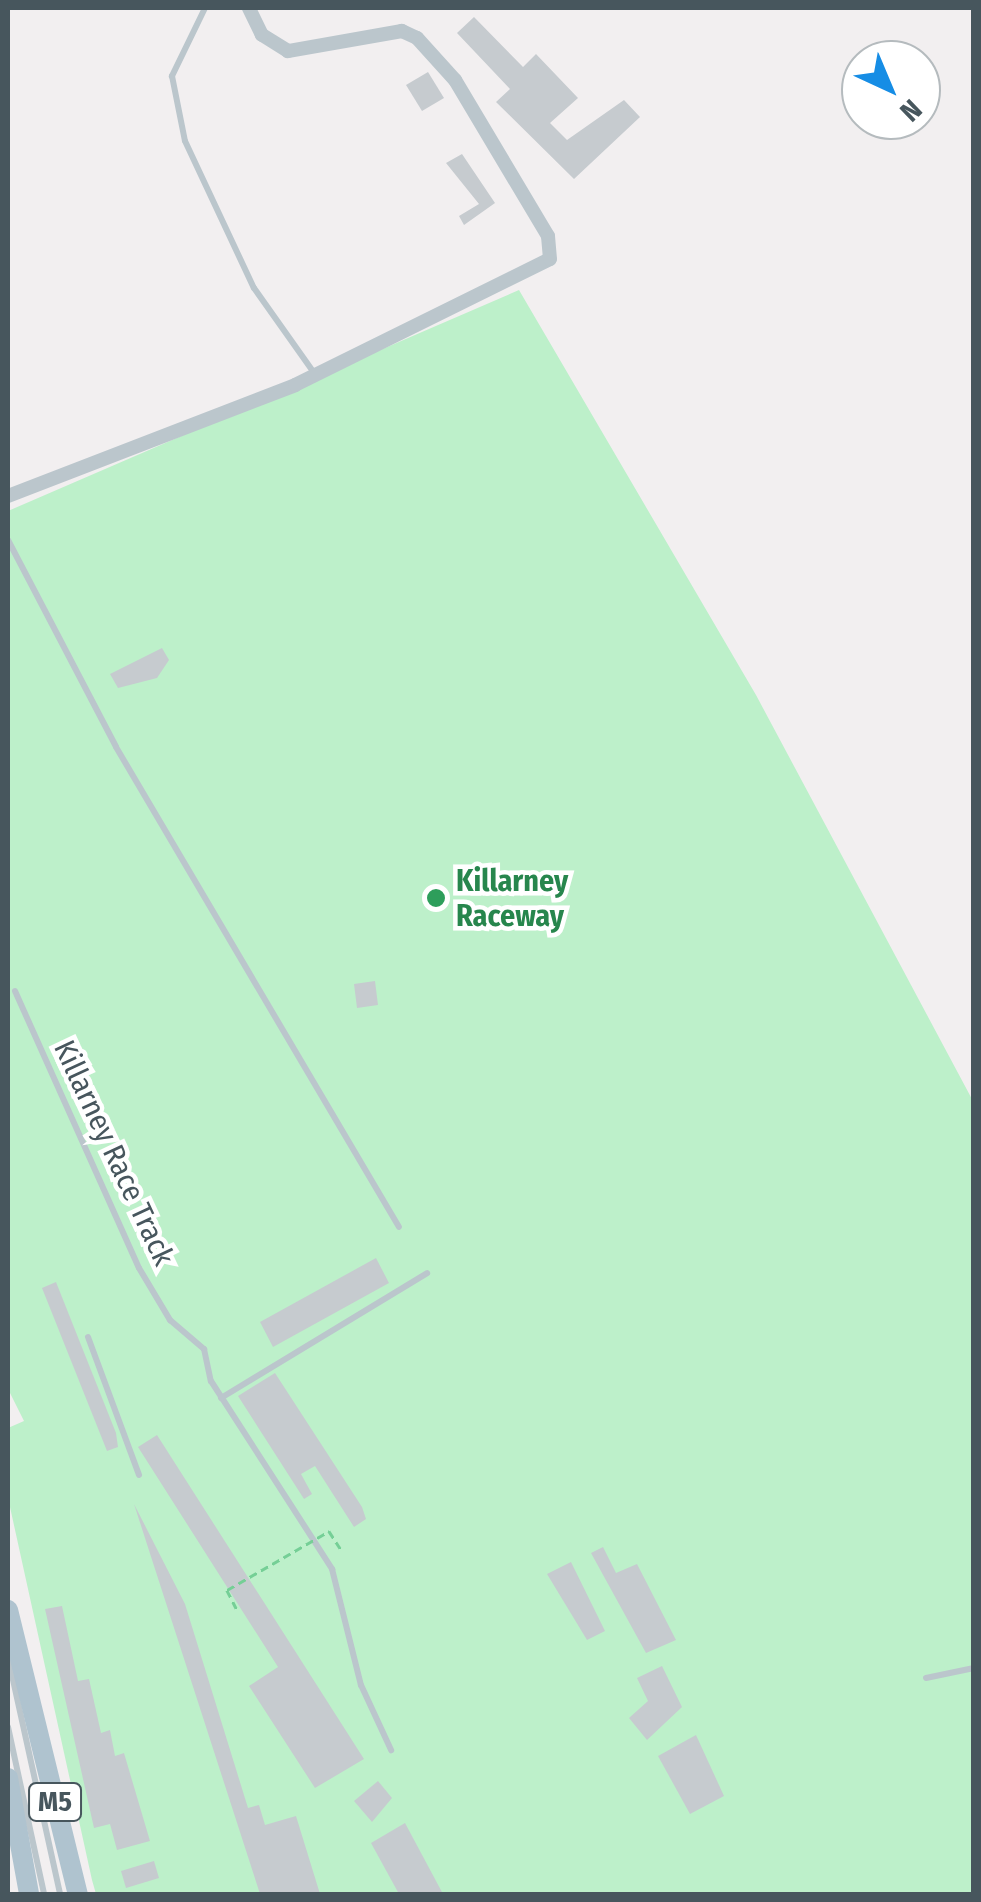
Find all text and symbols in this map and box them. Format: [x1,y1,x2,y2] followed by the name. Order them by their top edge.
[841,40,941,140] north arrow
[893,93,928,128] text: N
[456,863,568,934] place label: Killarney Raceway
[425,887,447,909] marker: Killarney Raceway
[46,1035,182,1271] street label: Killarney Race Track
[28,1779,82,1825] road number: M5

